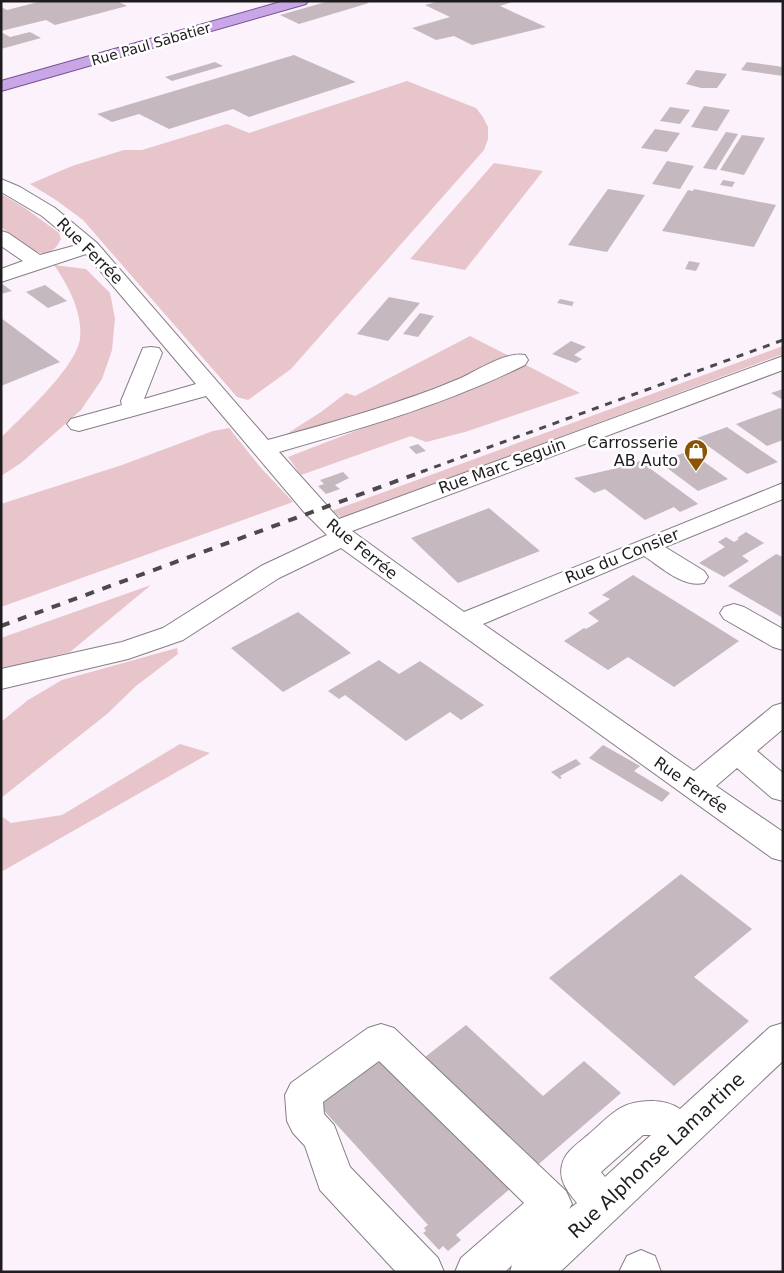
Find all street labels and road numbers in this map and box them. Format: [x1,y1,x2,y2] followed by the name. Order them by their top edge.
[90,19,213,69] street label: Rue Paul Sabatier
[53,214,127,288] street label: Rue Ferrée
[436,434,568,498] street label: Rue Marc Seguin
[323,515,401,583] street label: Rue Ferrée
[562,524,682,588] street label: Rue du Consier
[650,753,732,817] street label: Rue Ferrée
[563,1068,749,1242] street label: Rue Alphonse Lamartine

